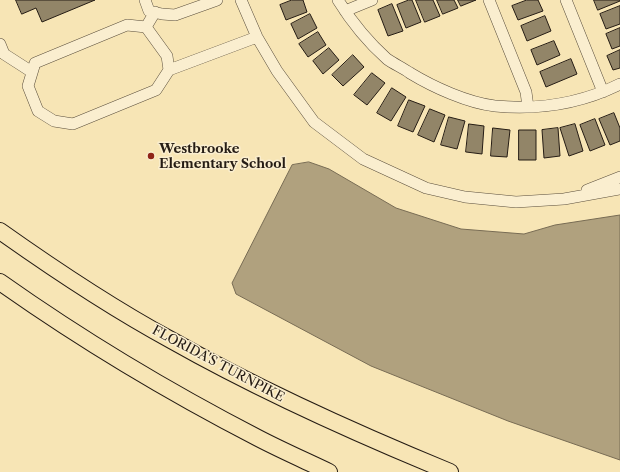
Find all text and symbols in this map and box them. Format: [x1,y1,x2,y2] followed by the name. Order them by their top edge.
[159,141,286,172] place label: Westbrooke Elementary School
[146,151,156,161] marker: Westbrooke Elementary School
[149,322,287,406] street label: FLORIDA'S TURNPIKE

